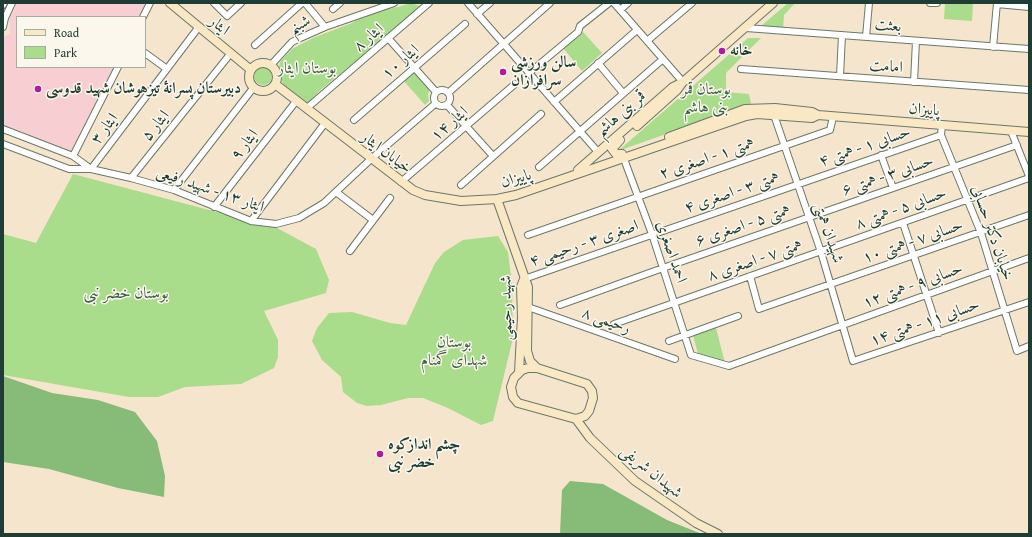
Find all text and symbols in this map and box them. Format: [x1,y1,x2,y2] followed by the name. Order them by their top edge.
[286,11,314,39] street label: شبنم
[205,12,233,40] street label: ایثار
[874,15,902,37] street label: بعثت
[16,16,146,68] legend
[350,20,388,56] street label: ایثار ۸
[54,24,79,41] text: Road
[378,41,424,83] street label: ایثار ۱۰
[730,41,752,61] place label: خانه
[54,44,77,61] text: Park
[717,46,727,56] marker: خانه
[511,53,576,91] place label: سالن ورزشی سرافرازان
[869,56,903,78] street label: امامت
[278,59,336,79] park label: بوستان ایثار
[498,67,508,77] marker: سالن ورزشی سرافرازان
[46,79,241,99] place label: دبیرستان پسرانهٔ تیزهوشان شهید قدوسی
[681,80,731,118] park label: بوستان قمر بنی هاشم
[33,84,43,94] marker: دبیرستان پسرانهٔ تیزهوشان شهید قدوسی
[592,87,650,141] street label: قمر بنی هاشم
[908,99,940,121] street label: پاییزان
[427,103,473,145] street label: ایثار ۱۴
[138,107,174,145] street label: ایثار ۵
[87,110,123,148] street label: ایثار ۳
[817,122,913,172] street label: حسابی ۱ - همتی ۴
[227,126,263,164] street label: ایثار ۹
[357,128,415,178] street label: خیابان ایثار
[657,134,757,184] street label: همتی ۱ - اصغری ۲
[840,151,936,201] street label: حسابی ۳ - همتی ۶
[154,163,266,217] street label: ایثار ۱۳ - شهید رفیعی
[498,165,534,193] street label: پاییزان
[682,168,782,218] street label: همتی ۳ - اصغری ۴
[967,183,1017,283] street label: خیابان دکتر حسابی
[853,184,949,234] street label: حسابی ۵ - همتی ۸
[809,200,847,266] street label: شهیدان همتی
[693,201,793,251] street label: همتی ۵ - اصغری ۶
[527,216,641,272] street label: اصغری ۳ - رحیمی ۴
[860,216,966,268] street label: حسابی ۷ - همتی ۱۰
[651,218,691,286] street label: احمد اصغری
[705,236,805,286] street label: همتی ۷ - اصغری ۸
[860,259,966,313] street label: حسابی ۹ - همتی ۱۲
[497,275,517,341] street label: شهید رحیمی
[83,284,169,304] park label: بوستان خضر نبی
[868,295,982,351] street label: حسابی ۱۱ - همتی ۱۴
[579,303,633,339] street label: رحیمی ۸
[421,333,487,371] park label: بوستان شهدای گمنام
[388,435,460,473] place label: چشم اندازکوه خضر نبی
[616,441,686,503] street label: شهیدان شریفی
[375,449,385,459] marker: چشم اندازکوه خضر نبی

